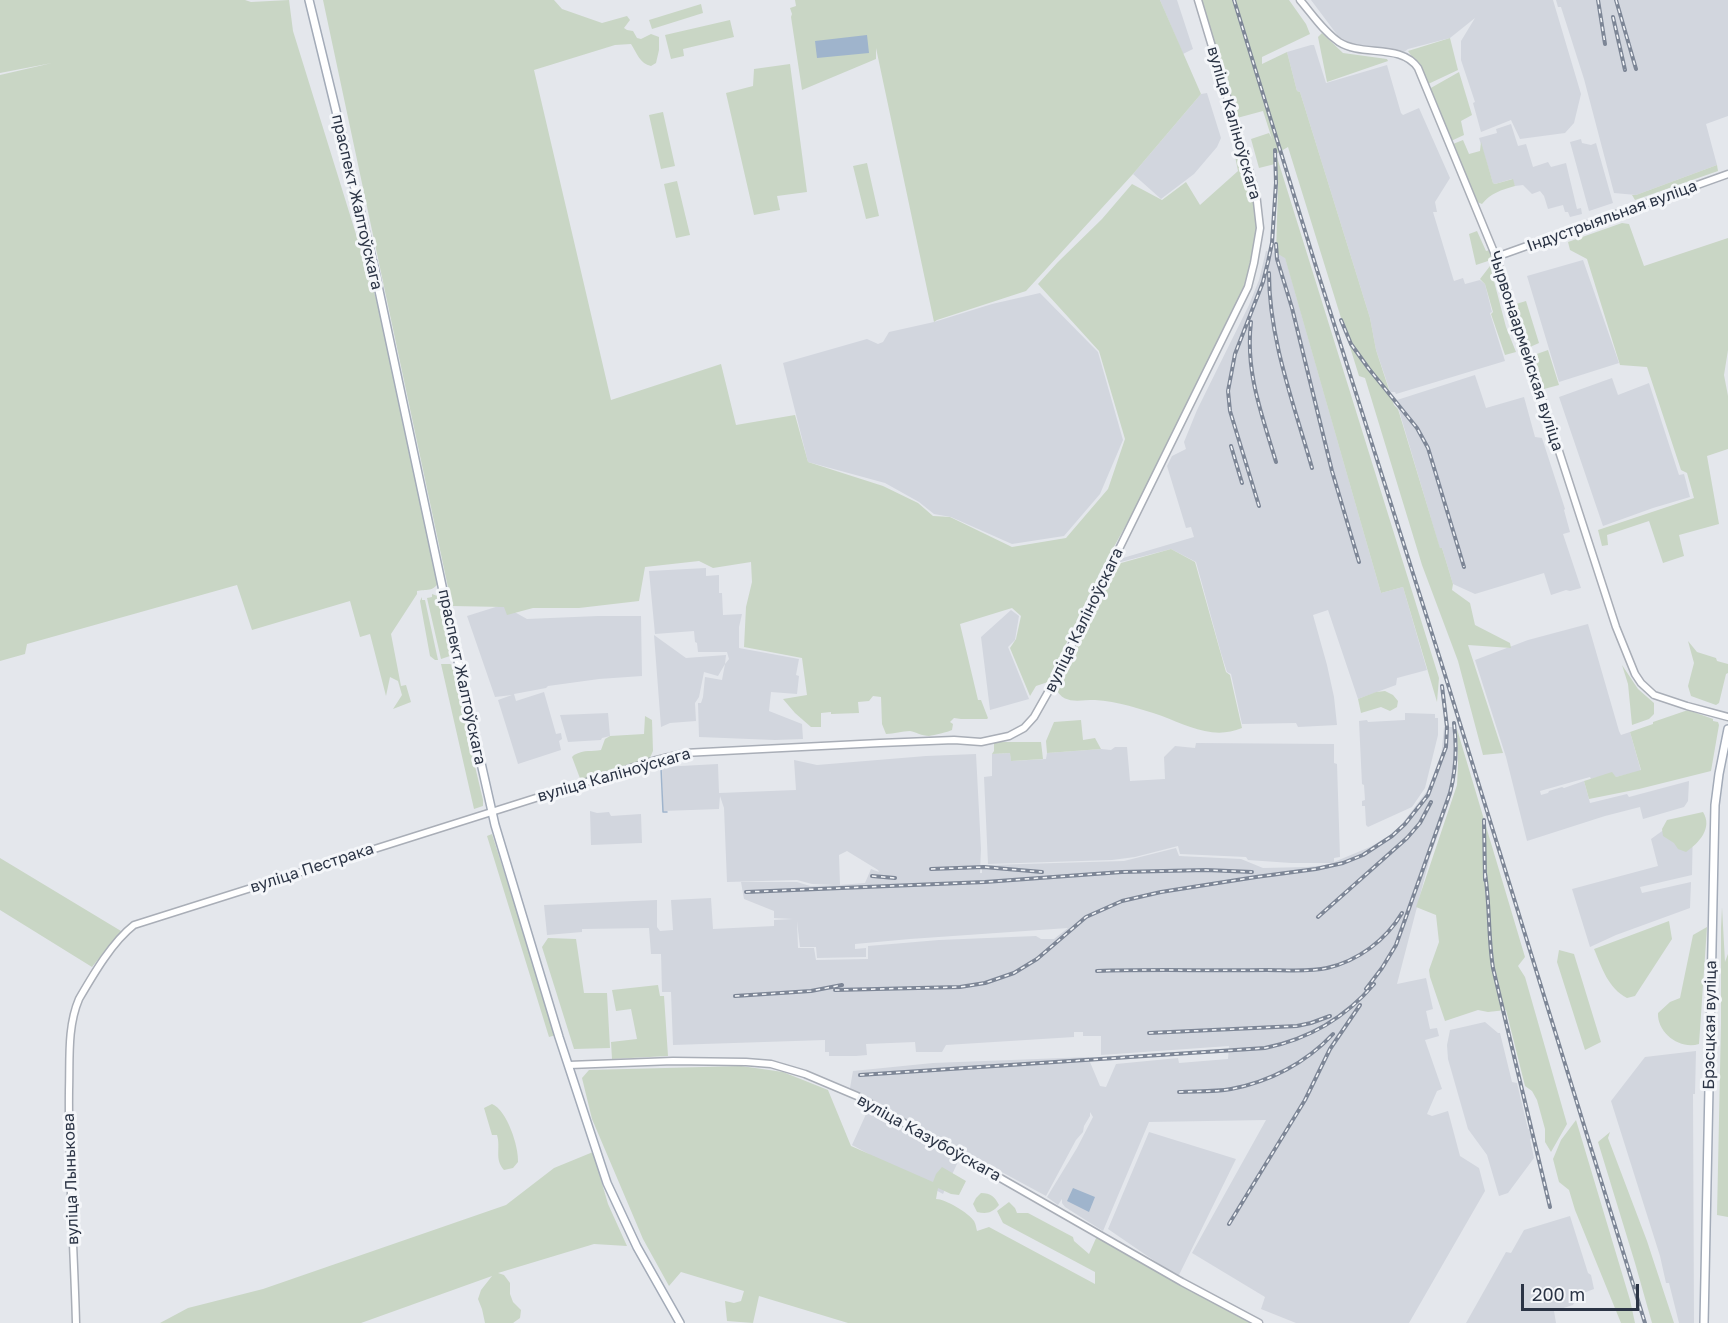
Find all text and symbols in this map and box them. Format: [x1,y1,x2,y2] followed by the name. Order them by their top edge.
[1203,44,1265,202] street label: вуліца Каліноўскага
[327,113,387,291] street label: праспект Жалтоўскага
[1524,176,1700,256] street label: Індустрыяльная вуліца
[1485,249,1567,453] street label: Чырвонаармейская вуліца
[1041,545,1127,695] street label: вуліца Каліноўскага
[434,587,490,767] street label: праспект Жалтоўскага
[535,744,693,806] street label: вуліца Каліноўскага
[248,839,376,897] street label: вуліца Пестрака
[1699,960,1721,1090] street label: Брэсцкая вуліца
[854,1090,1004,1186] street label: вуліца Казубоўскага
[59,1113,83,1245] street label: вуліца Лынькова
[1524,1272,1642,1310] scale bar
[1532,1283,1585,1305] text: 200 m

